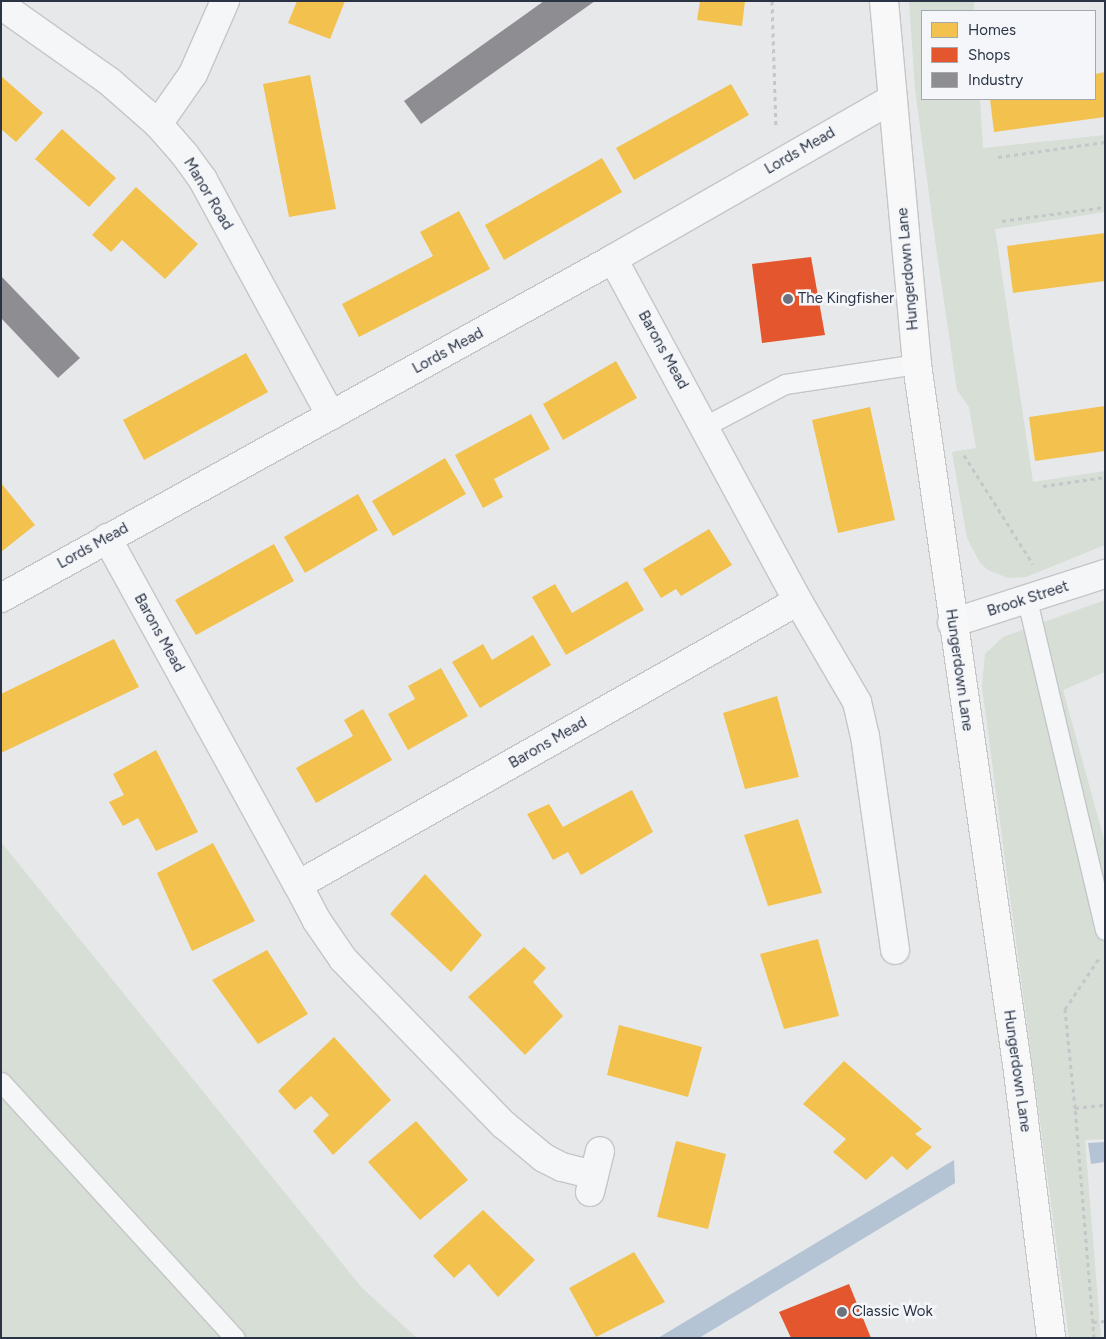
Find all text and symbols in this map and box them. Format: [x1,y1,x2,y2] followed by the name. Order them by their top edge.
[921,10,1096,100] legend
[968,21,1016,39] text: Homes
[968,46,1010,64] text: Shops
[968,71,1023,89] text: Industry
[762,124,838,178] street label: Lords Mead
[179,155,237,233] street label: Manor Road
[894,207,922,331] street label: Hungerdown Lane
[798,290,894,308] place label: The Kingfisher
[782,293,794,305] marker: The Kingfisher
[634,308,692,392] street label: Barons Mead
[409,324,487,378] street label: Lords Mead
[54,519,132,573] street label: Lords Mead
[985,577,1071,621] street label: Brook Street
[130,591,188,675] street label: Barons Mead
[942,608,976,732] street label: Hungerdown Lane
[506,713,590,773] street label: Barons Mead
[1000,1009,1034,1133] street label: Hungerdown Lane
[852,1303,933,1321] place label: Classic Wok
[836,1306,848,1318] marker: Classic Wok

